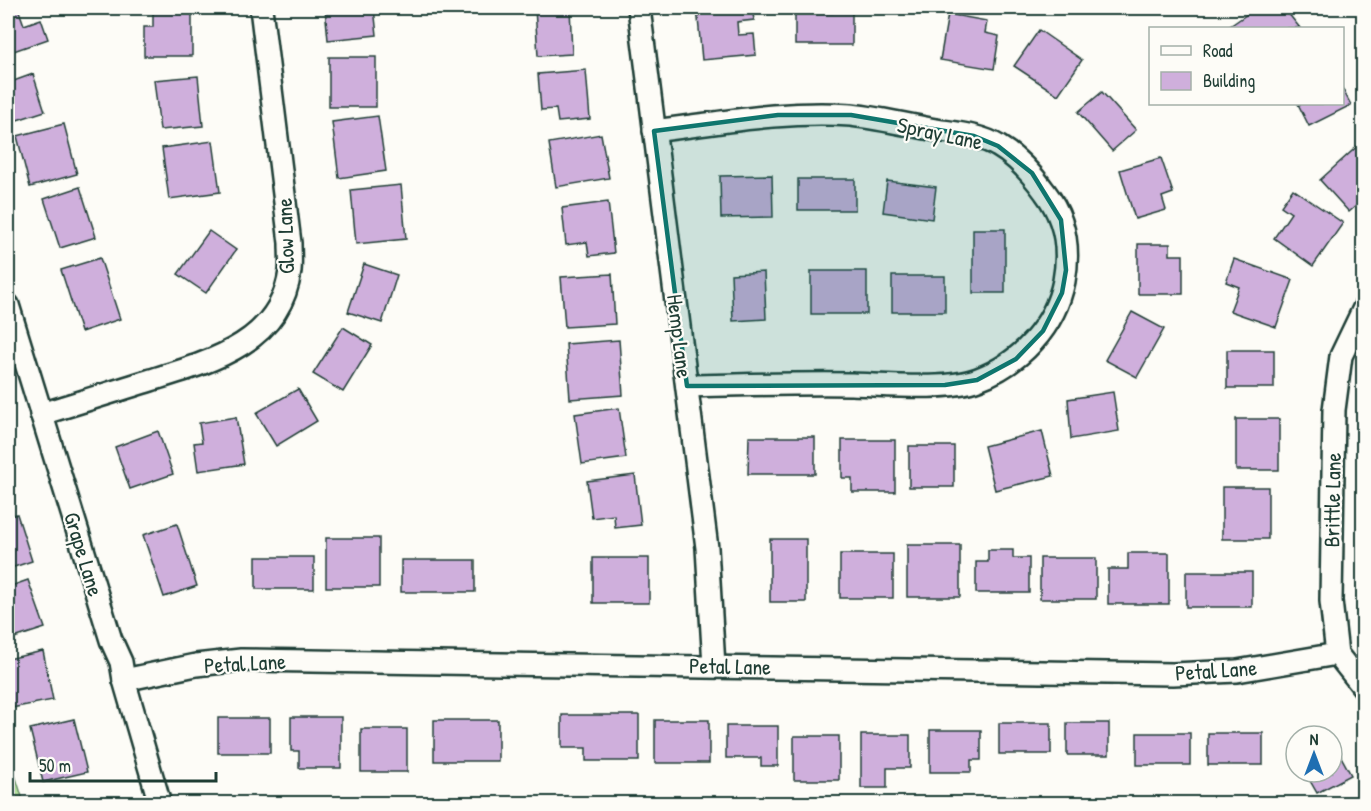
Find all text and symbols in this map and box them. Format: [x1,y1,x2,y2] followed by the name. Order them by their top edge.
[1149,27,1344,105] legend
[1203,38,1233,63] text: Road
[1203,68,1255,93] text: Building
[895,109,986,157] street label: Spray Lane
[269,197,301,275] street label: Glow Lane
[660,292,700,380] street label: Hemp Lane
[1316,452,1348,548] street label: Brittle Lane
[57,508,111,600] street label: Grape Lane
[203,646,287,680] street label: Petal Lane
[689,650,771,682] street label: Petal Lane
[1174,652,1258,688] street label: Petal Lane
[1284,724,1344,784] north arrow
[1310,728,1319,750] text: N
[30,745,216,783] scale bar
[39,753,71,778] text: 50 m

